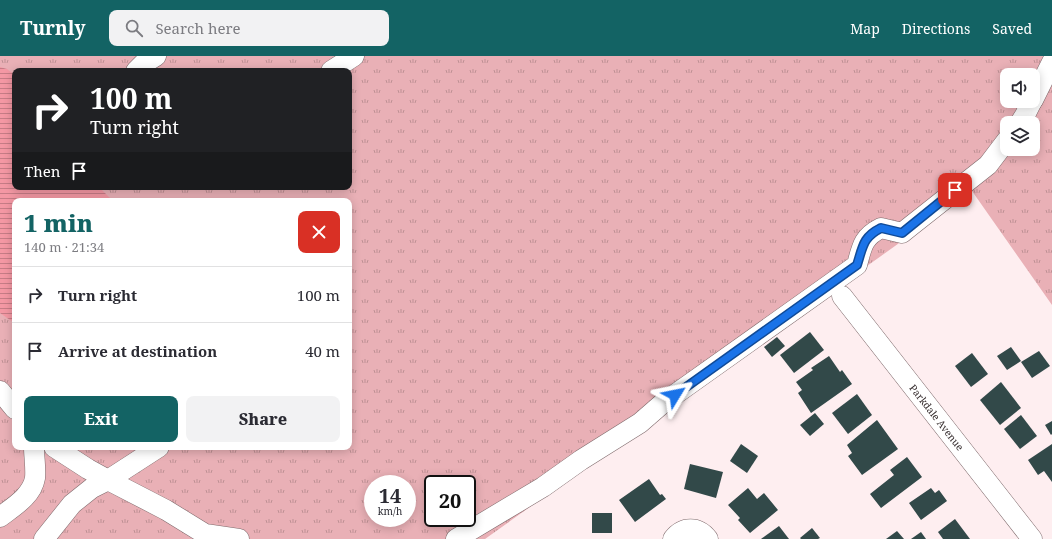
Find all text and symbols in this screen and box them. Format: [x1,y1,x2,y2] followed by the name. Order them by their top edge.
[109,10,389,46] search box
[20,15,85,41] text: Turnly
[123,17,145,39] icon: search
[155,18,241,38] text: Search here
[850,19,880,38] text: Map
[902,19,970,38] text: Directions
[992,19,1032,38] text: Saved
[1000,68,1040,156] map controls
[1000,68,1040,108] button: sound
[90,79,172,117] text: 100 m
[24,84,76,136] icon: right
[90,115,179,139] text: Turn right
[1000,116,1040,156] button: layers
[68,160,90,182] icon: arrive
[24,161,60,181] text: Then
[938,173,972,207] pin
[944,179,966,201] icon: arrive
[24,206,93,239] text: 1 min
[298,211,340,253] button: close
[24,238,104,256] text: 140 m · 21:34
[24,284,46,306] icon: right
[58,285,137,305] text: Turn right
[297,285,340,305] text: 100 m
[24,340,46,362] icon: arrive
[58,341,217,361] text: Arrive at destination
[305,341,340,361] text: 40 m
[654,374,696,416] position arrow
[906,381,967,453] street label: Parkdale Avenue
[24,396,178,442] button: Exit
[186,396,340,442] button: Share
[424,475,476,527] speed limit sign: 20
[379,482,401,509] text: 14
[378,504,402,518] text: km/h

